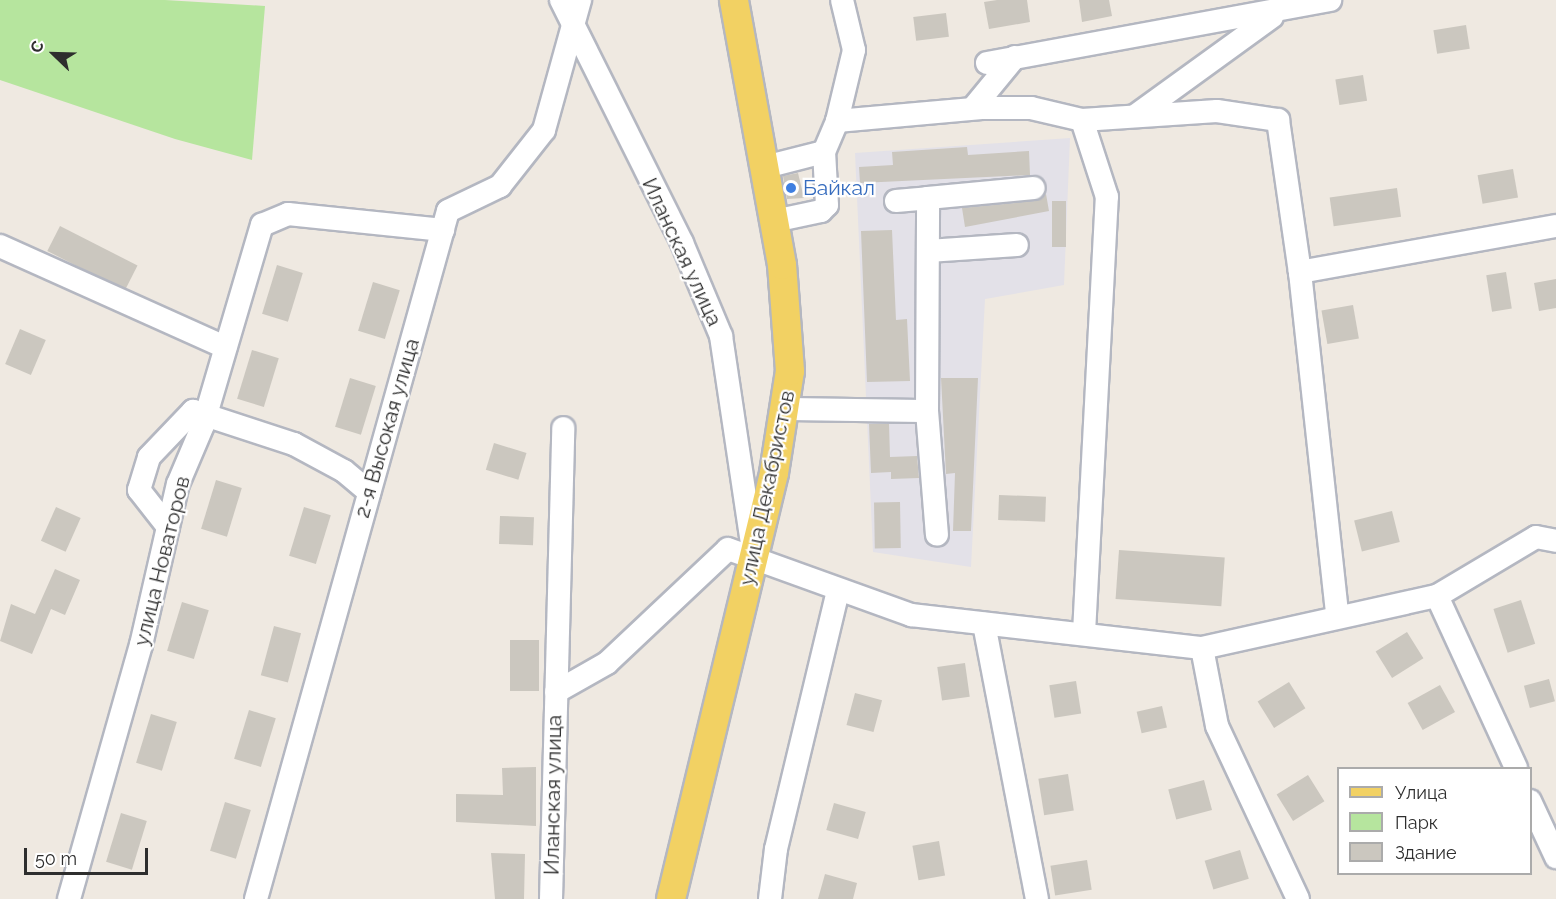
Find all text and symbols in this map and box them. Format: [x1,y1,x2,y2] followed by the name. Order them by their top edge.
[24,24,84,84] north arrow
[26,38,48,56] text: С
[637,174,727,330] street label: Иланская улица
[803,175,875,201] place label: Байкал
[784,181,798,195] marker: Байкал
[349,335,425,521] street label: 2-я Высокая улица
[734,388,800,588] street label: улица Декабристов
[129,473,195,649] street label: улица Новаторов
[539,714,567,876] street label: Иланская улица
[1337,767,1532,875] legend
[1395,782,1447,803] text: Улица
[1395,812,1438,833] text: Парк
[27,836,152,874] scale bar
[1395,842,1457,863] text: Здание
[35,848,77,869] text: 50 m

